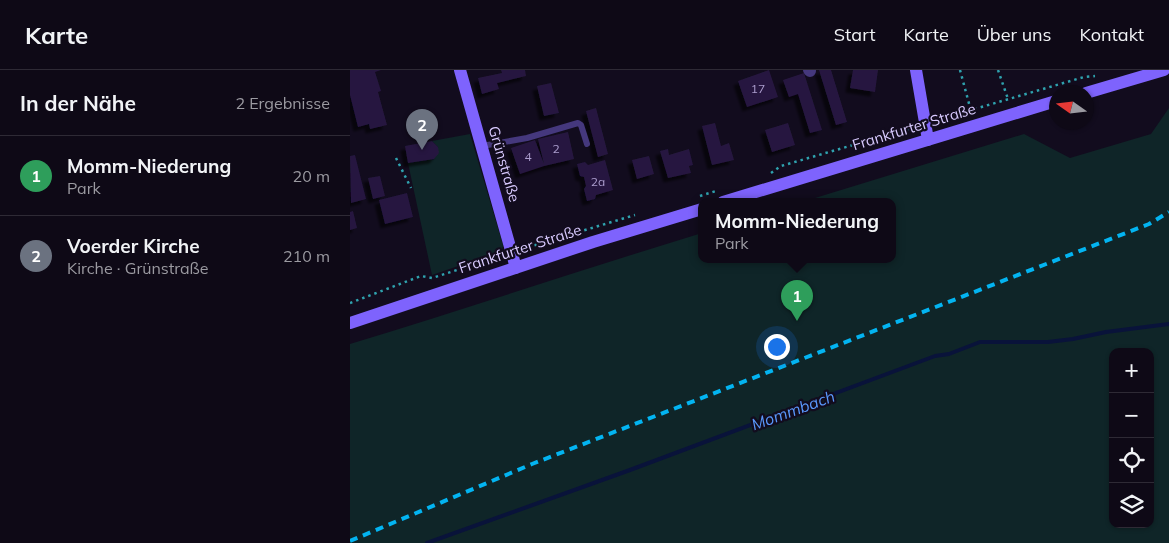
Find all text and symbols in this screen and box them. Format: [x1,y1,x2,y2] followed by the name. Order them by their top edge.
[25,20,88,50] text: Karte
[834,23,875,46] text: Start
[903,23,949,46] text: Karte
[977,23,1052,46] text: Über uns
[1080,23,1144,46] text: Kontakt
[751,81,765,96] house number: 17
[1049,85,1094,130] north arrow
[20,90,136,116] text: In der Nähe
[235,93,330,113] text: 2 Ergebnisse
[850,99,978,154] street label: Frankfurter Straße
[406,109,438,150] pin: 2
[485,124,524,204] street label: Grünstraße
[552,141,560,156] house number: 2
[524,149,532,164] house number: 4
[67,154,231,178] text: Momm-Niederung
[31,166,41,186] text: 1
[293,166,330,186] text: 20 m
[591,174,605,189] house number: 2a
[67,178,101,198] text: Park
[698,198,896,263] popup
[715,209,879,233] text: Momm-Niederung
[456,220,584,277] street label: Frankfurter Straße
[715,233,749,253] text: Park
[67,234,200,258] text: Voerder Kirche
[31,246,41,266] text: 2
[283,246,330,266] text: 210 m
[67,258,208,278] text: Kirche · Grünstraße
[781,280,813,321] pin: 1
[764,334,790,360] your location
[1109,348,1154,528] map controls
[1109,348,1154,393] button: +
[748,386,838,434] water label: Mommbach
[1109,393,1154,438] button: −
[1109,438,1154,483] button: locate
[1109,483,1154,528] button: layers

